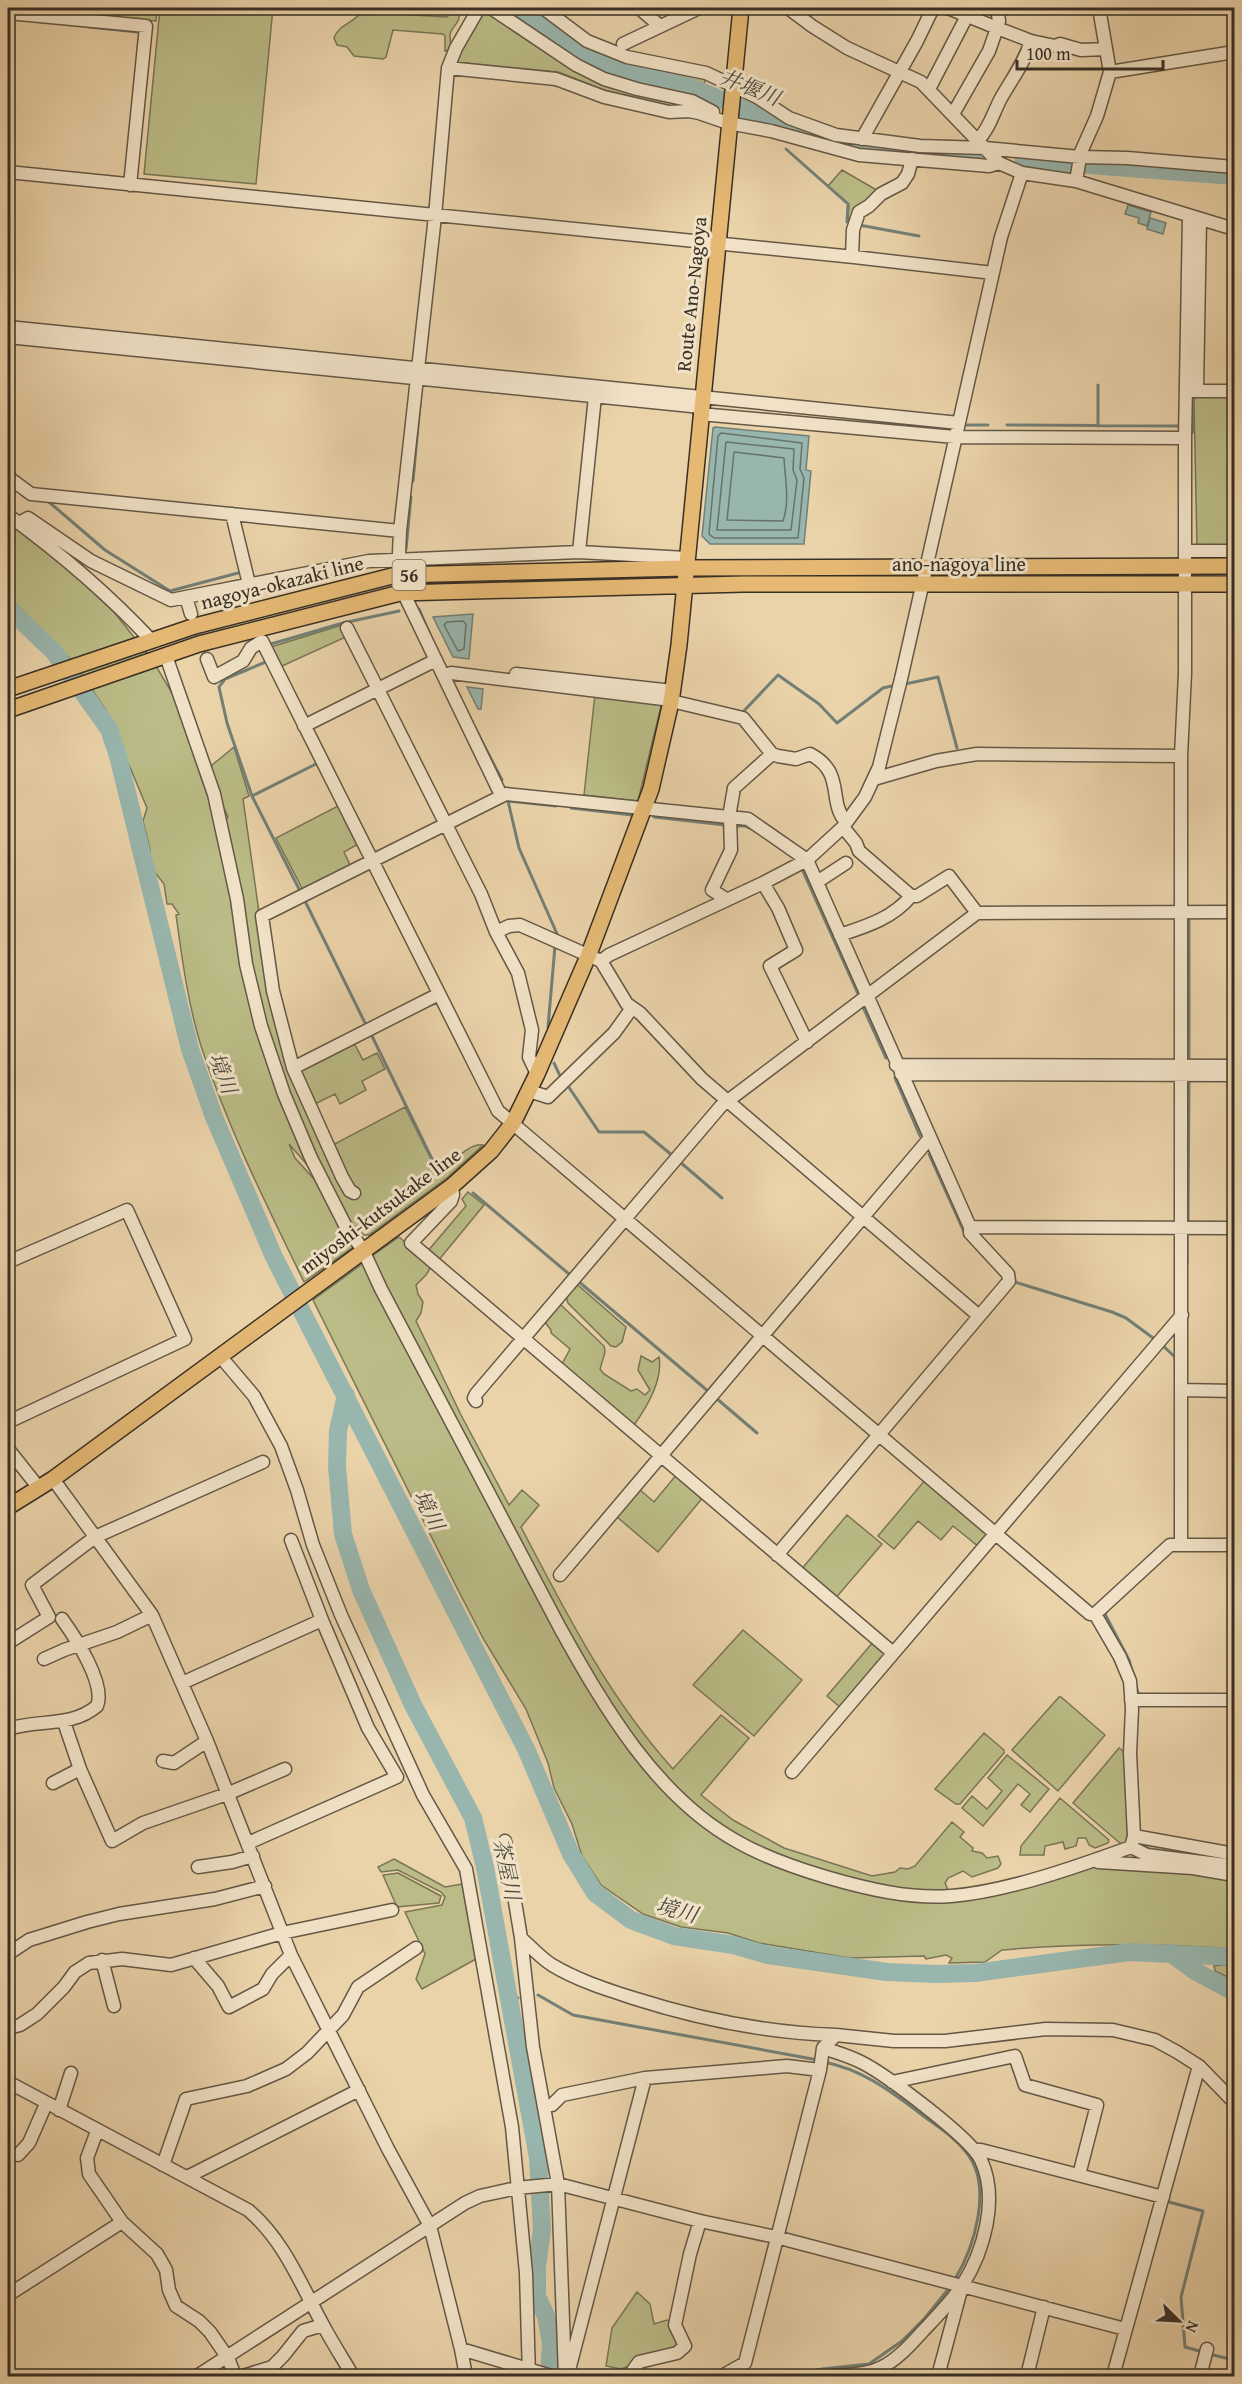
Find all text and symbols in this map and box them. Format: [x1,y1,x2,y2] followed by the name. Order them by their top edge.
[1017,33,1162,71] scale bar
[1026,40,1071,67] text: 100 m
[715,61,787,114] water label: 井堰川
[668,215,714,373] street label: Route Ano-Nagoya
[198,548,366,616] street label: nagoya-okazaki line
[892,549,1026,578] street label: ano-nagoya line
[392,560,426,590] road number: 56
[201,1048,246,1100] water label: 境川
[293,1140,467,1280] street label: miyoshi-kutsukake line
[406,1484,453,1538] water label: 境川
[485,1835,529,1905] water label: 茶屋川
[653,1890,703,1931] water label: 境川
[1149,2291,1209,2351] north arrow
[1179,2317,1206,2337] text: N

